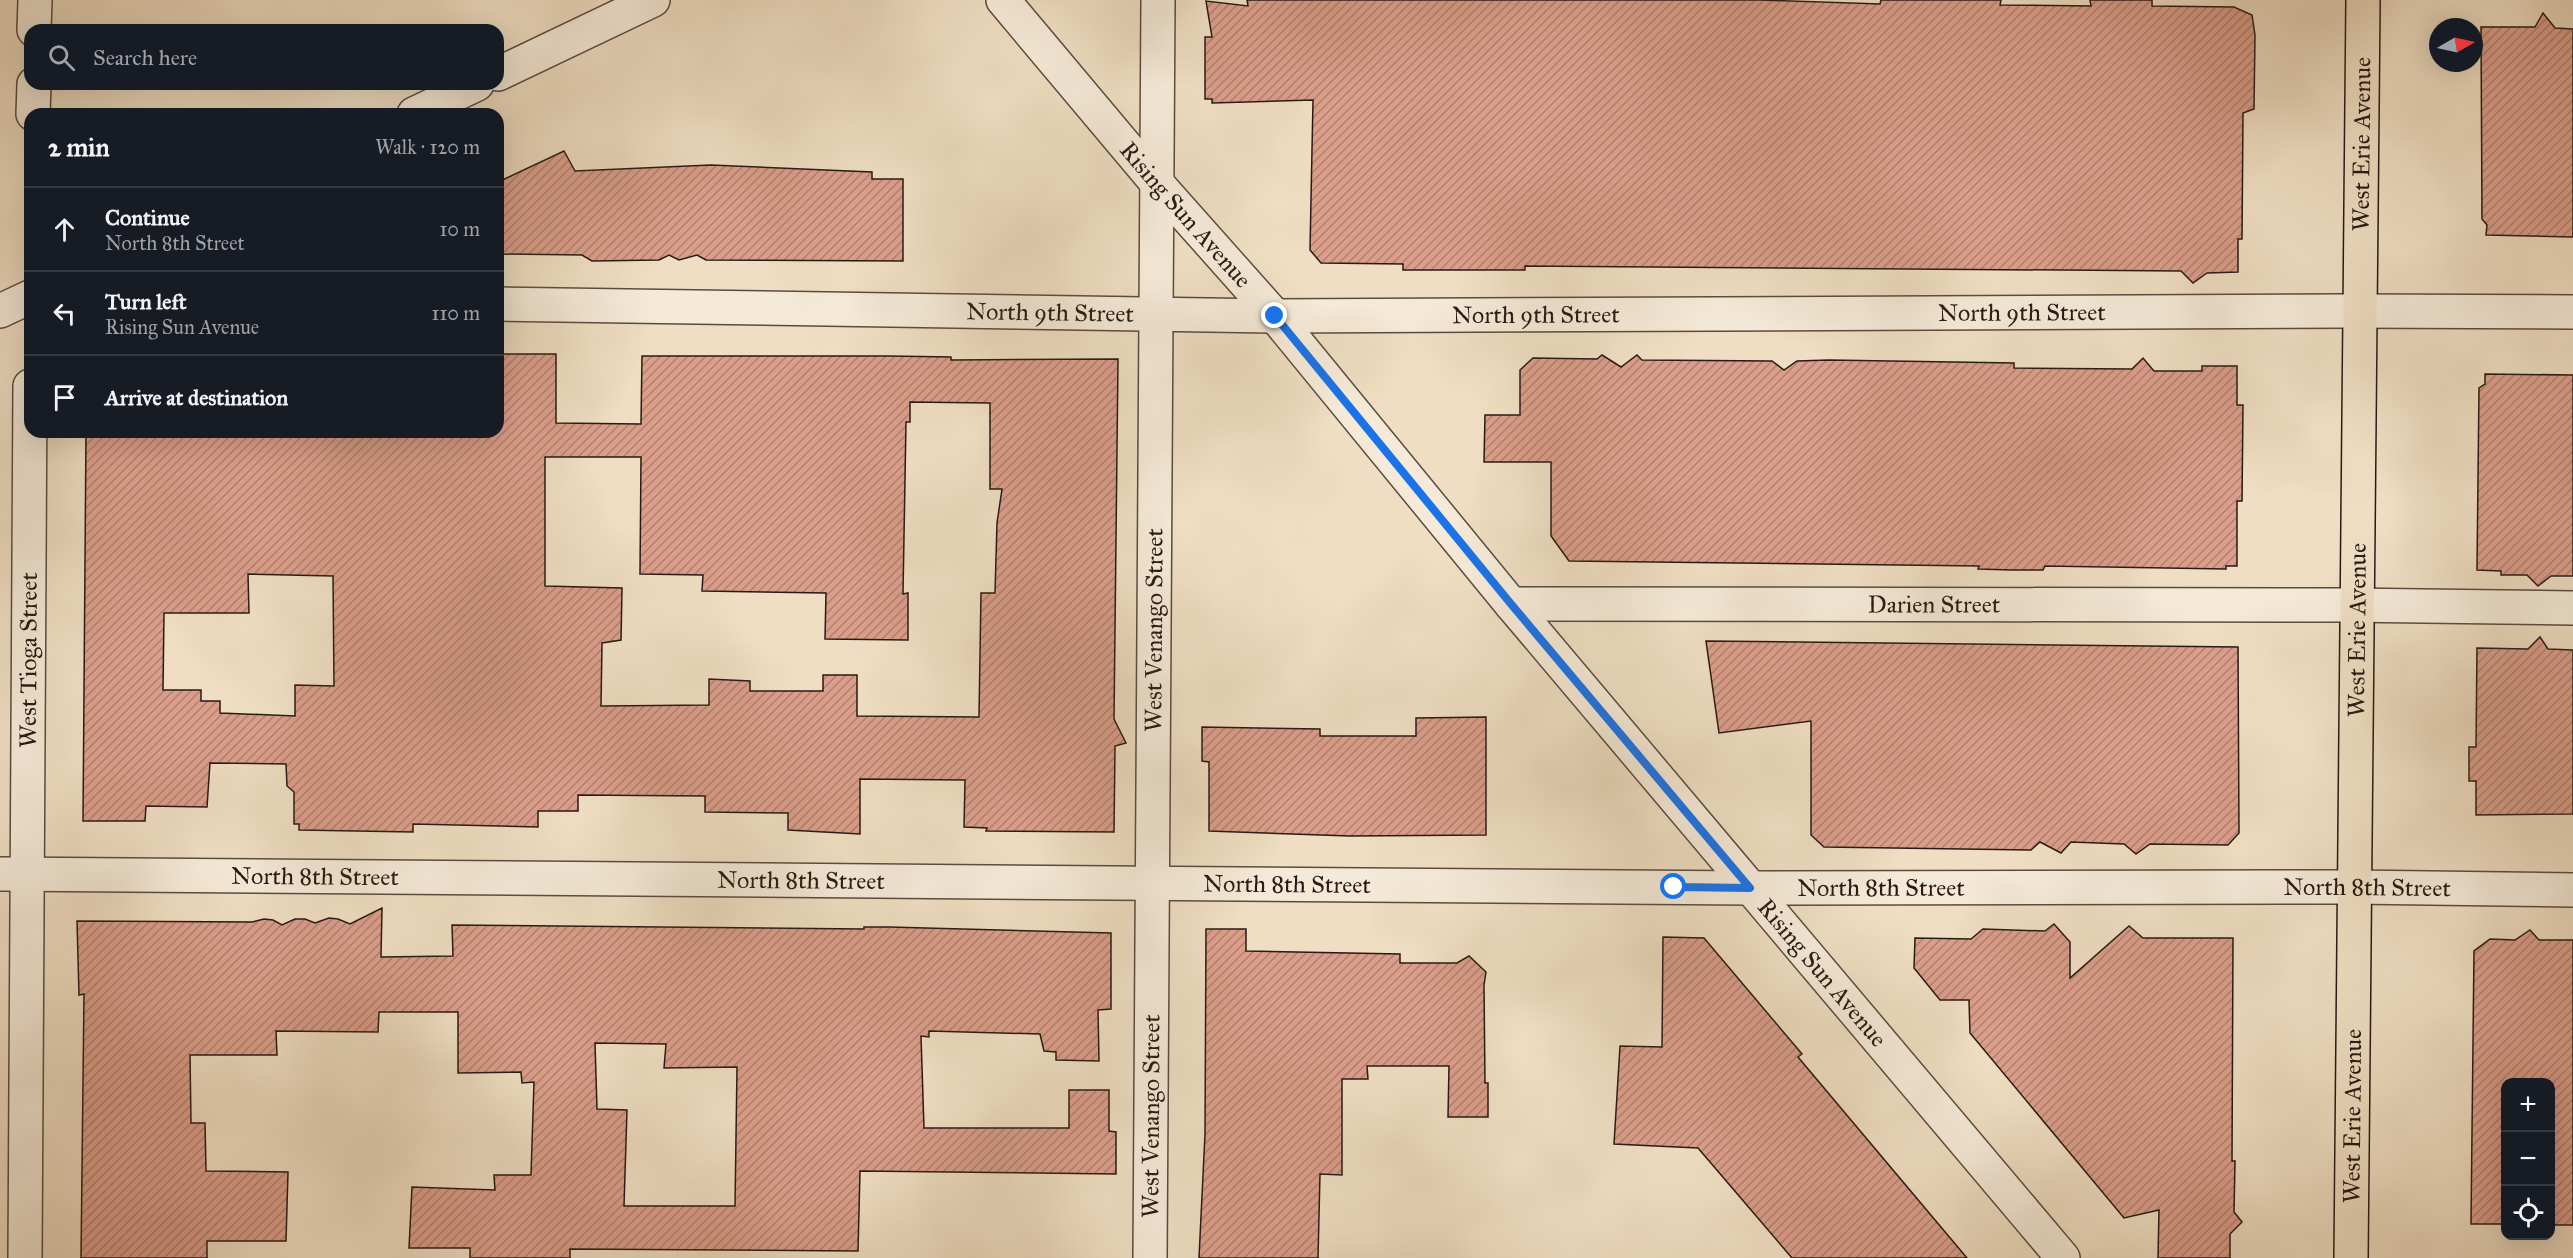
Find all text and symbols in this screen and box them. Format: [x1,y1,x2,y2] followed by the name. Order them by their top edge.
[2429,18,2483,72] north arrow
[24,24,504,90] search box
[45,41,78,74] icon: search
[93,44,197,71] text: Search here
[2346,57,2377,231] street label: West Erie Avenue
[48,131,109,163] text: 2 min
[375,135,480,159] text: Walk · 120 m
[1113,135,1258,294] street label: Rising Sun Avenue
[105,204,190,231] text: Continue
[48,213,81,246] icon: ahead
[439,217,480,241] text: 10 m
[105,231,245,255] text: North 8th Street
[105,288,187,315] text: Turn left
[966,296,1135,329] street label: North 9th Street
[48,297,81,330] icon: left
[1938,297,2106,328] street label: North 9th Street
[1452,299,1620,330] street label: North 9th Street
[432,301,480,325] text: 110 m
[1261,302,1287,328] route end
[105,315,259,339] text: Rising Sun Avenue
[48,381,81,414] icon: arrive
[105,384,288,411] text: Arrive at destination
[1138,528,1170,732] street label: West Venango Street
[2341,543,2373,717] street label: West Erie Avenue
[13,572,44,748] street label: West Tioga Street
[1868,589,2001,620] street label: Darien Street
[231,861,399,892] street label: North 8th Street
[717,865,885,896] street label: North 8th Street
[1203,869,1371,900] street label: North 8th Street
[2283,872,2451,903] street label: North 8th Street
[1660,873,1686,899] route start
[1797,873,1965,903] street label: North 8th Street
[1751,892,1893,1053] street label: Rising Sun Avenue
[1135,1014,1167,1218] street label: West Venango Street
[2337,1029,2368,1203] street label: West Erie Avenue
[2501,1078,2555,1240] map controls
[2501,1078,2555,1132] button: +
[2501,1132,2555,1186] button: −
[2501,1186,2555,1240] button: locate

